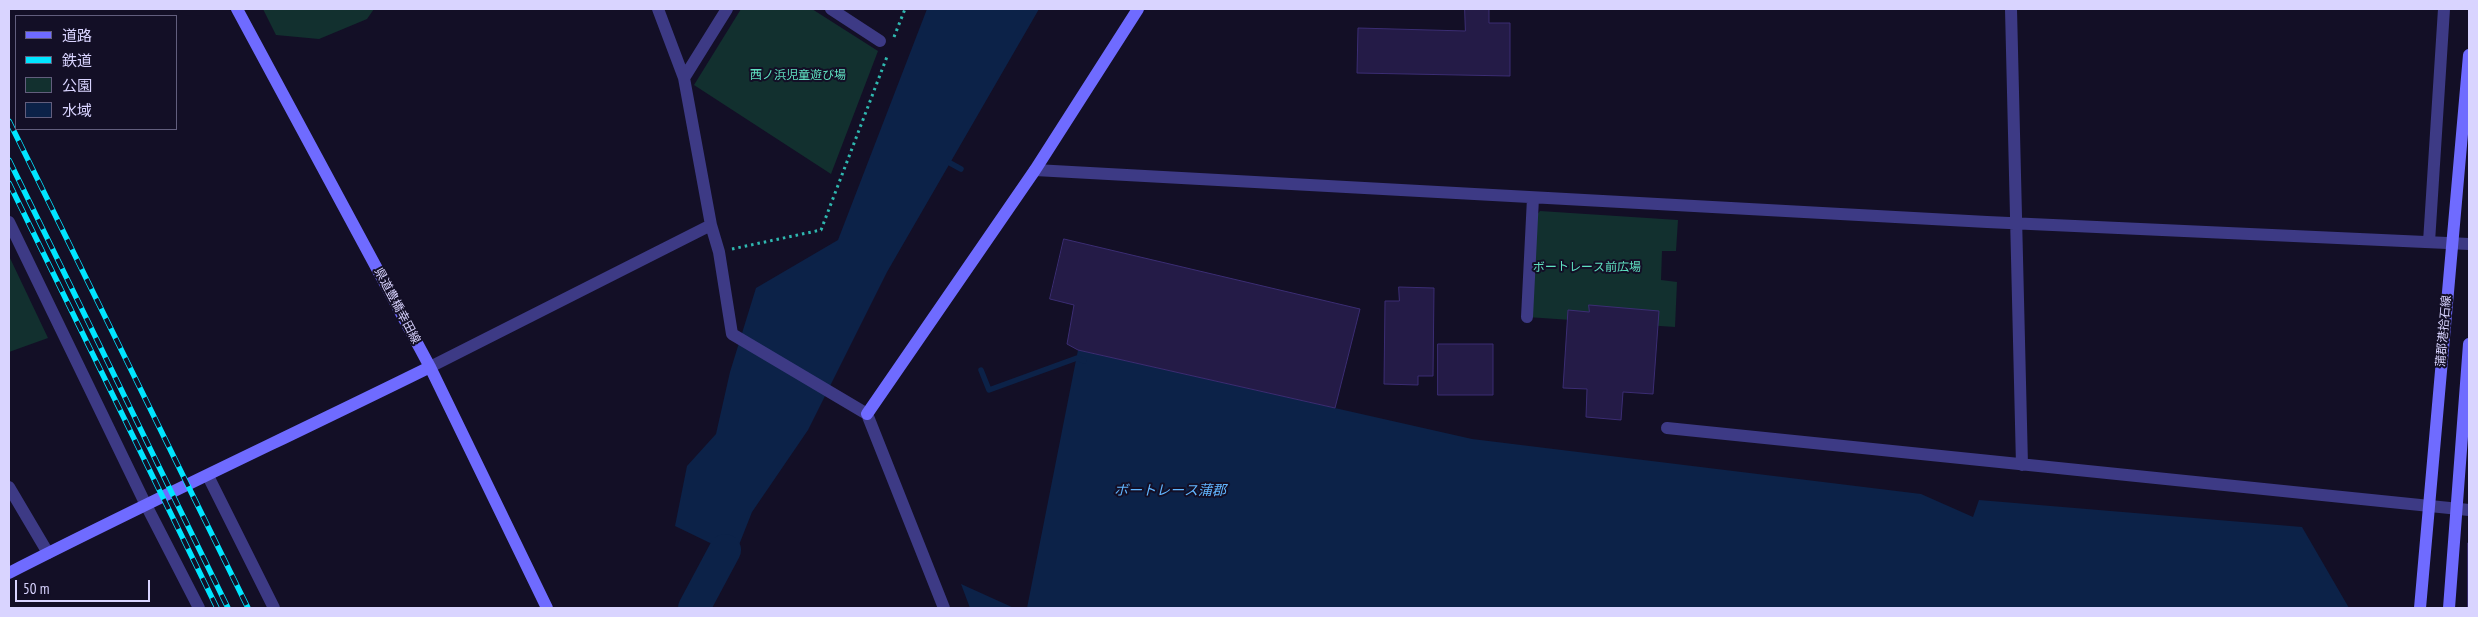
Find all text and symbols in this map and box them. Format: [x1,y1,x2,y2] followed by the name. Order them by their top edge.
[15,15,178,130] legend
[62,26,92,45] text: 道路
[62,51,92,70] text: 鉄道
[750,69,846,83] park label: 西ノ浜児童遊び場
[62,76,92,95] text: 公園
[62,101,92,120] text: 水域
[1533,261,1641,275] park label: ボートレース前広場
[371,266,423,346] street label: 県道豊橋幸田線
[2434,295,2454,367] street label: 蒲郡港拾石線
[1114,483,1226,499] water label: ボートレース蒲郡
[18,570,152,602] scale bar
[23,579,49,598] text: 50 m

